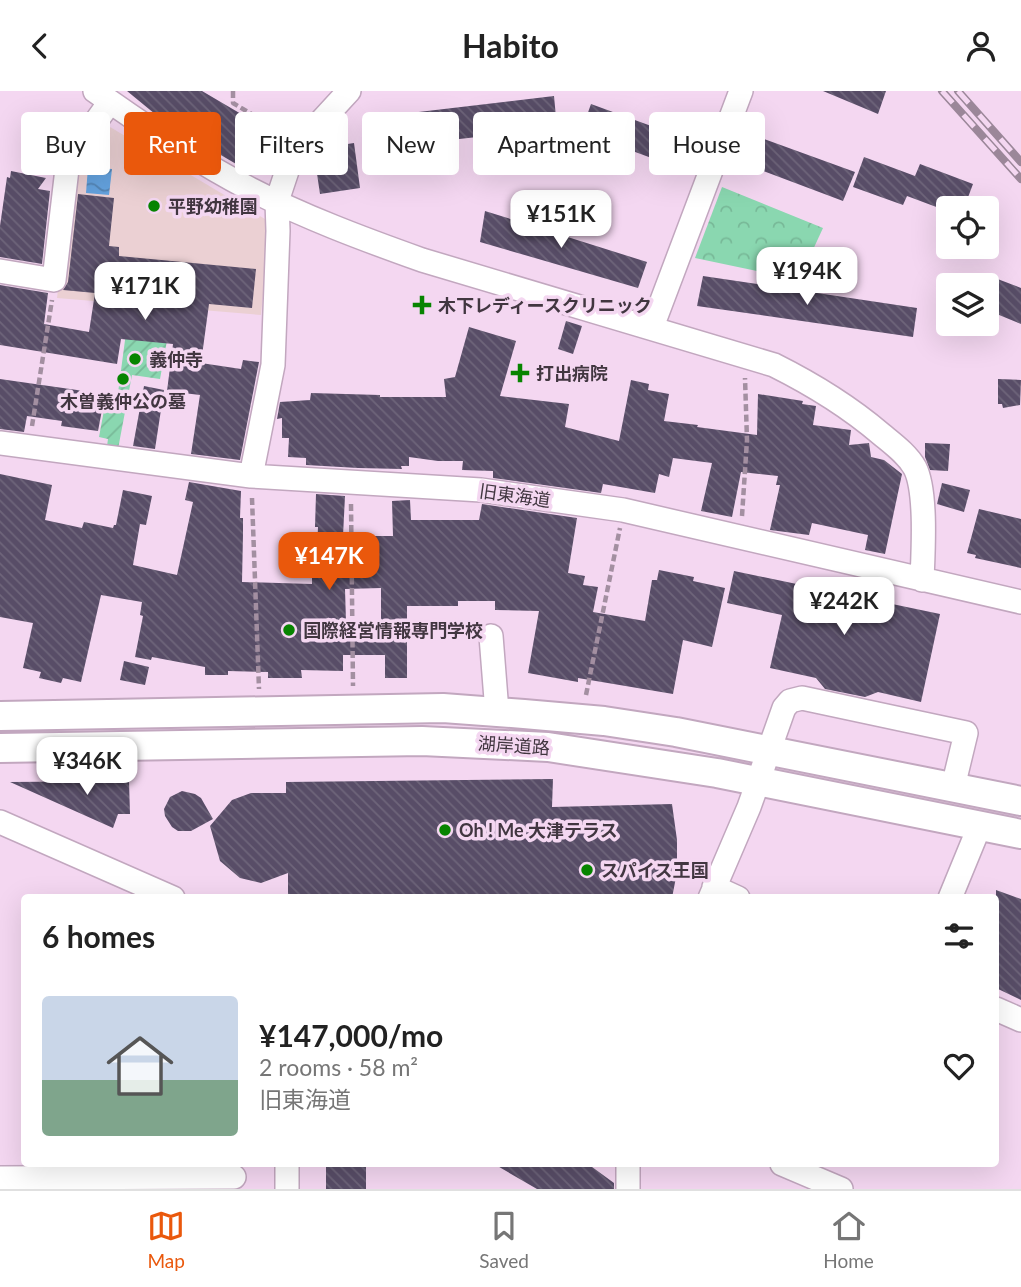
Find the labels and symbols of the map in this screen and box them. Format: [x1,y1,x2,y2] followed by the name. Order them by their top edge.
[512,191,610,250] pin: ¥151K
[168,195,258,217] place label: 平野幼稚園
[146,198,162,214] marker: 平野幼稚園
[758,247,856,307] pin: ¥194K
[96,263,194,322] pin: ¥171K
[438,294,652,316] place label: 木下レディースクリニック
[412,295,432,315] marker: 木下レディースクリニック
[149,348,203,370] place label: 義仲寺
[127,351,143,367] marker: 義仲寺
[536,362,608,384] place label: 打出病院
[510,363,530,383] marker: 打出病院
[115,371,131,387] marker: 木曽義仲公の墓
[60,390,186,412] place label: 木曽義仲公の墓
[478,479,552,511] street label: 旧東海道
[280,533,378,592] pin: ¥147K
[795,577,893,637] pin: ¥242K
[303,619,483,641] place label: 国際経営情報専門学校
[281,622,297,638] marker: 国際経営情報専門学校
[477,732,551,758] street label: 湖岸道路
[38,737,136,797] pin: ¥346K
[459,819,618,841] place label: Oh ! Me 大津テラス
[437,822,453,838] marker: Oh ! Me 大津テラス
[601,859,708,881] place label: スパイス王国
[579,862,595,878] marker: スパイス王国

